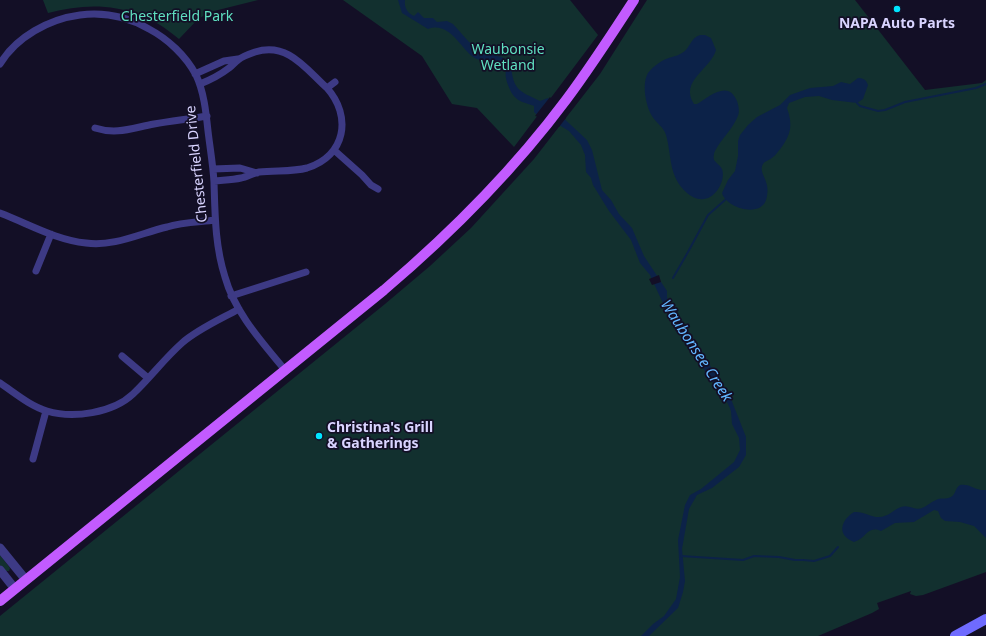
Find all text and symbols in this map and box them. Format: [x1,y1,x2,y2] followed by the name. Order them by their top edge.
[892,4,902,14] marker: NAPA Auto Parts
[121,9,233,25] park label: Chesterfield Park
[839,16,955,32] place label: NAPA Auto Parts
[471,42,545,74] park label: Waubonsie Wetland
[182,105,212,223] street label: Chesterfield Drive
[656,297,736,405] water label: Waubonsee Creek
[327,420,433,452] place label: Christina's Grill & Gatherings
[314,431,324,441] marker: Christina's Grill & Gatherings

